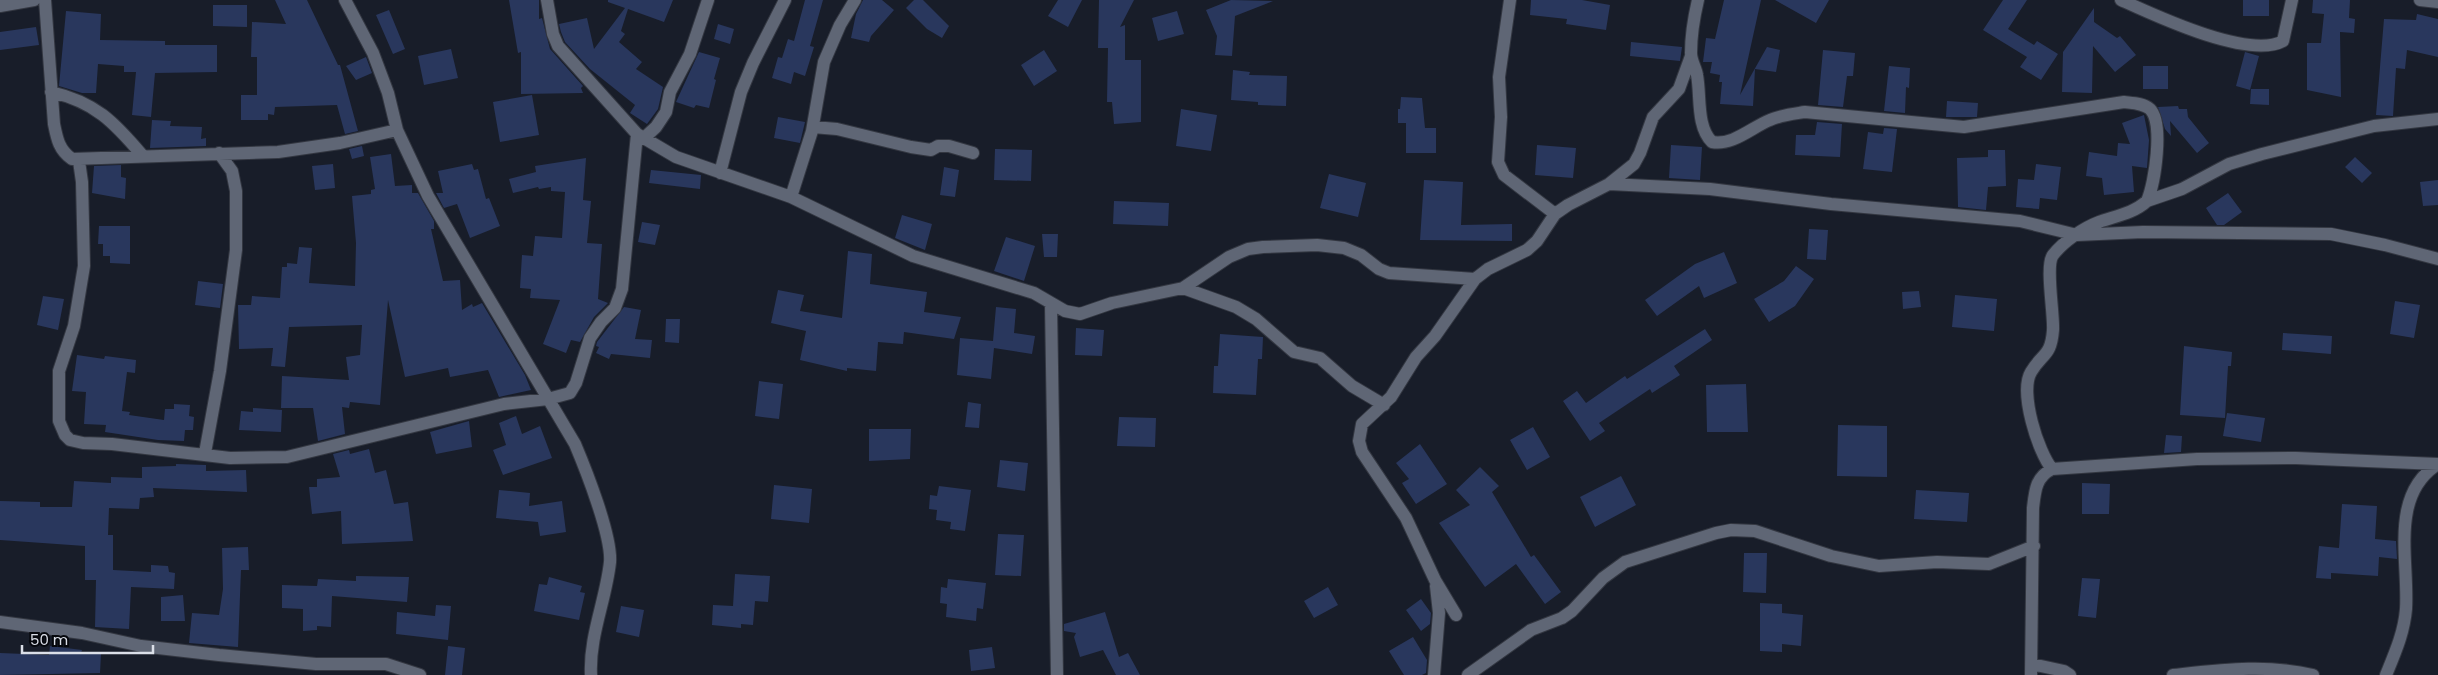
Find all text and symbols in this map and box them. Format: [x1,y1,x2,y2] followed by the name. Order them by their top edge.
[22,622,154,654] scale bar
[30,629,68,650] text: 50 m

